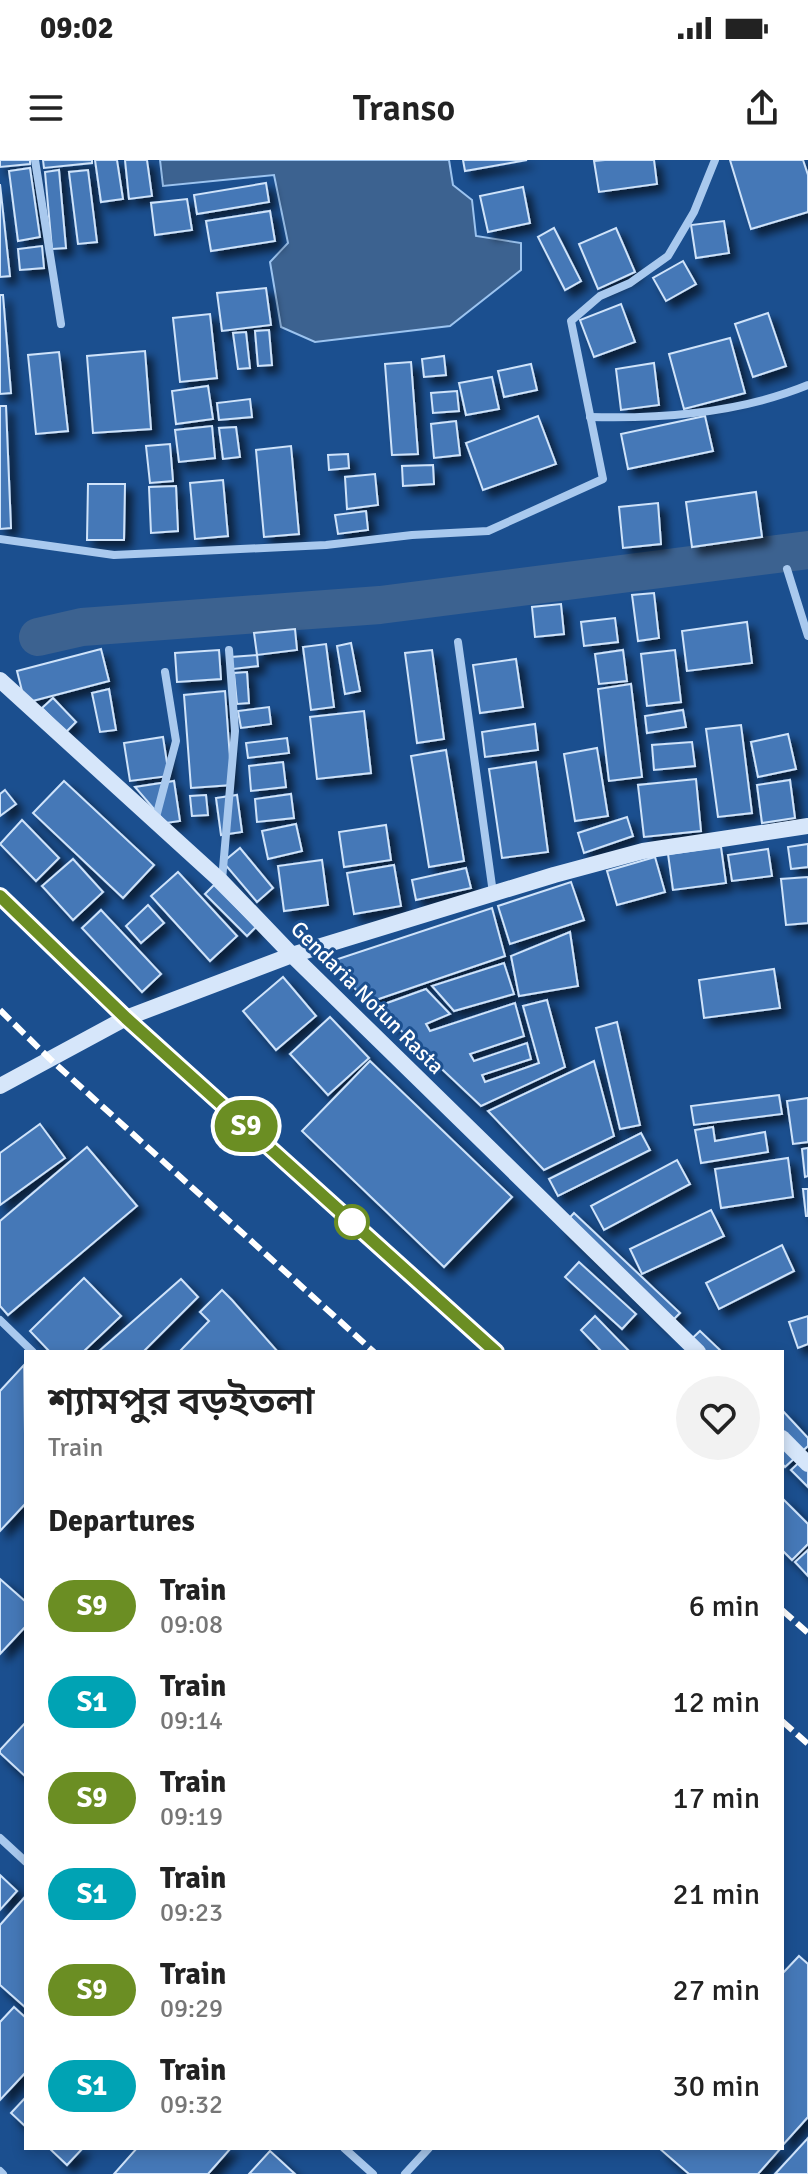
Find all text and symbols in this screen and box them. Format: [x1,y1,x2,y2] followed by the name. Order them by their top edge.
[40,10,114,47] text: 09:02
[24,86,68,130] icon: menu
[353,86,455,131] text: Transo
[740,86,784,130] icon: share
[285,915,450,1080] street label: Gendaria Notun Rasta
[210,1100,282,1152] line badge: S9
[231,1109,261,1143] text: S9
[335,1205,369,1239] unlabelled marker
[676,1376,760,1460] button: heart
[48,1378,314,1425] text: শ্যামপুর বড়ইতলা
[48,1432,103,1464] text: Train
[48,1503,195,1540] text: Departures
[160,1572,226,1609] text: Train
[689,1588,760,1625] text: 6 min
[77,1589,107,1623] text: S9
[160,1609,223,1641] text: 09:08
[160,1668,226,1705] text: Train
[673,1684,760,1721] text: 12 min
[77,1685,107,1719] text: S1
[160,1705,223,1737] text: 09:14
[160,1764,226,1801] text: Train
[673,1780,760,1817] text: 17 min
[77,1781,107,1815] text: S9
[160,1801,223,1833] text: 09:19
[160,1860,226,1897] text: Train
[673,1876,760,1913] text: 21 min
[77,1877,107,1911] text: S1
[160,1897,223,1929] text: 09:23
[160,1956,226,1993] text: Train
[673,1972,760,2009] text: 27 min
[77,1973,107,2007] text: S9
[160,1993,223,2025] text: 09:29
[160,2052,226,2089] text: Train
[673,2068,760,2105] text: 30 min
[77,2069,107,2103] text: S1
[160,2089,223,2121] text: 09:32

